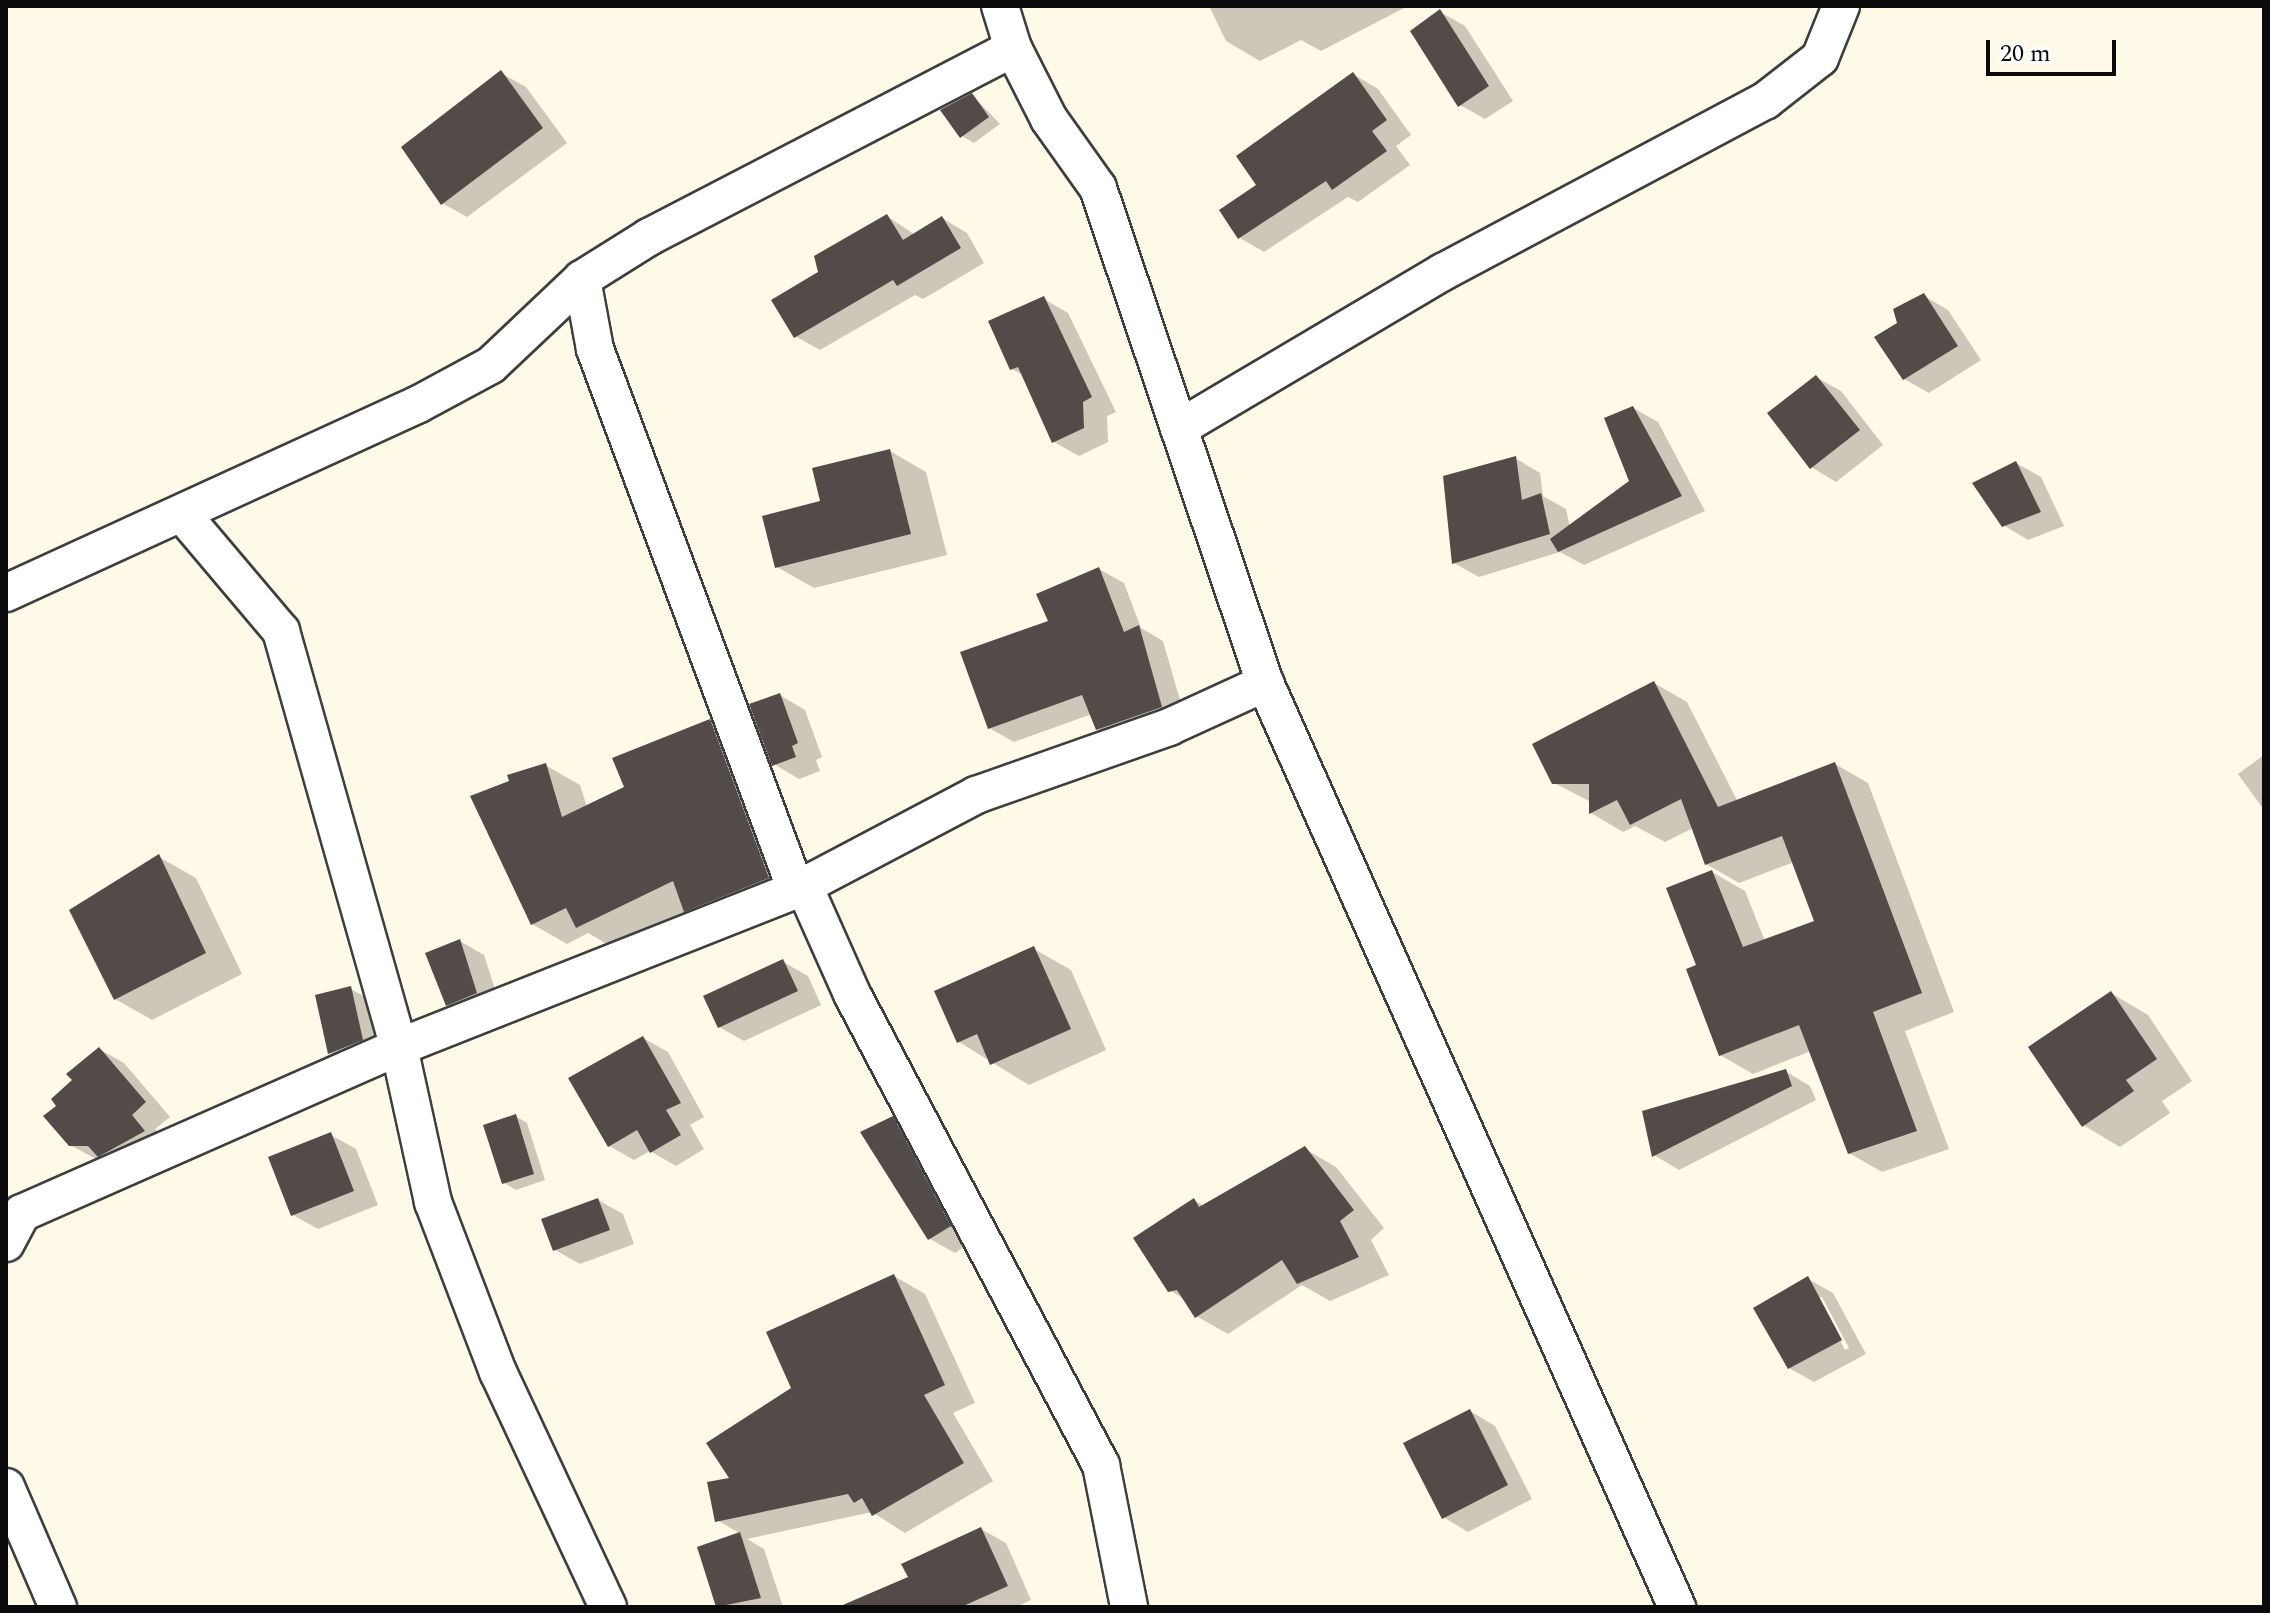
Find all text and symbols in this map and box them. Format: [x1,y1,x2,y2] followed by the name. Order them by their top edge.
[1990,24,2120,74] scale bar
[2000,36,2051,72] text: 20 m

